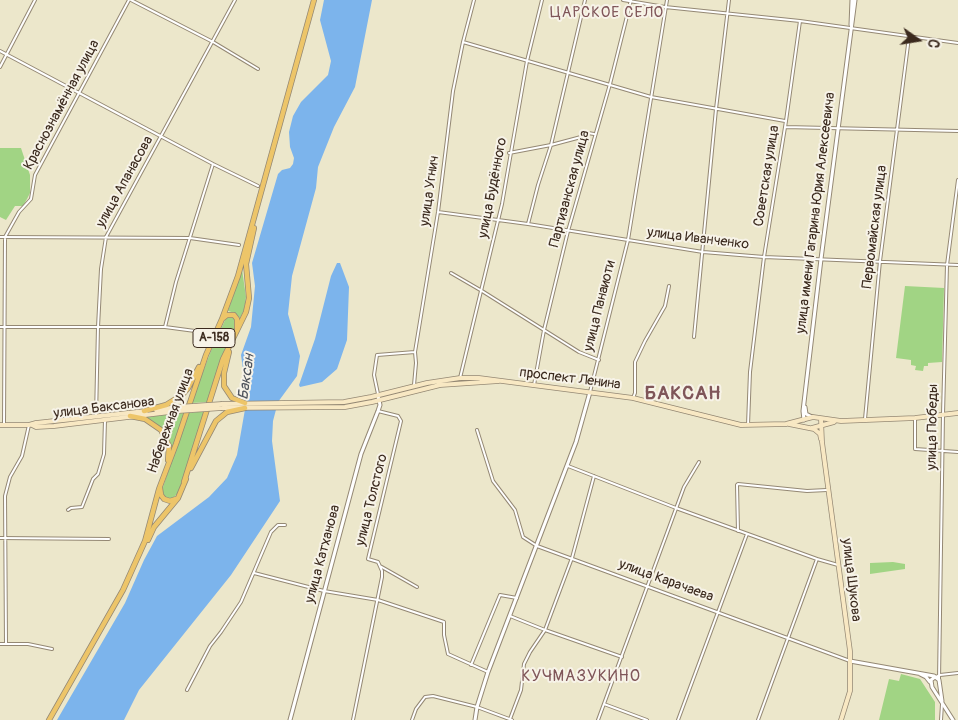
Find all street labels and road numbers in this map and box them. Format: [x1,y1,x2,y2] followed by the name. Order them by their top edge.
[21,37,103,173] street label: Краснознамённая улица
[793,91,839,335] street label: улица имени Гагарина Юрия Алексеевича
[751,124,783,228] street label: Советская улица
[546,129,594,249] street label: Партизанская улица
[93,133,157,231] street label: улица Апанасова
[475,136,511,240] street label: улица Будённого
[417,154,443,228] street label: улица Угнич
[859,164,891,290] street label: Первомайская улица
[646,224,750,254] street label: улица Иванченко
[581,259,619,353] street label: улица Панаиоти
[193,328,235,348] road number: А-158
[519,364,621,394] street label: проспект Ленина
[144,366,198,476] street label: Набережная улица
[924,384,942,470] street label: улица Победы
[53,393,155,423] street label: улица Баксанова
[352,452,392,548] street label: улица Толстого
[302,503,344,605] street label: улица Катханова
[838,538,864,622] street label: улица Шукова
[616,556,716,606] street label: улица Карачаева

